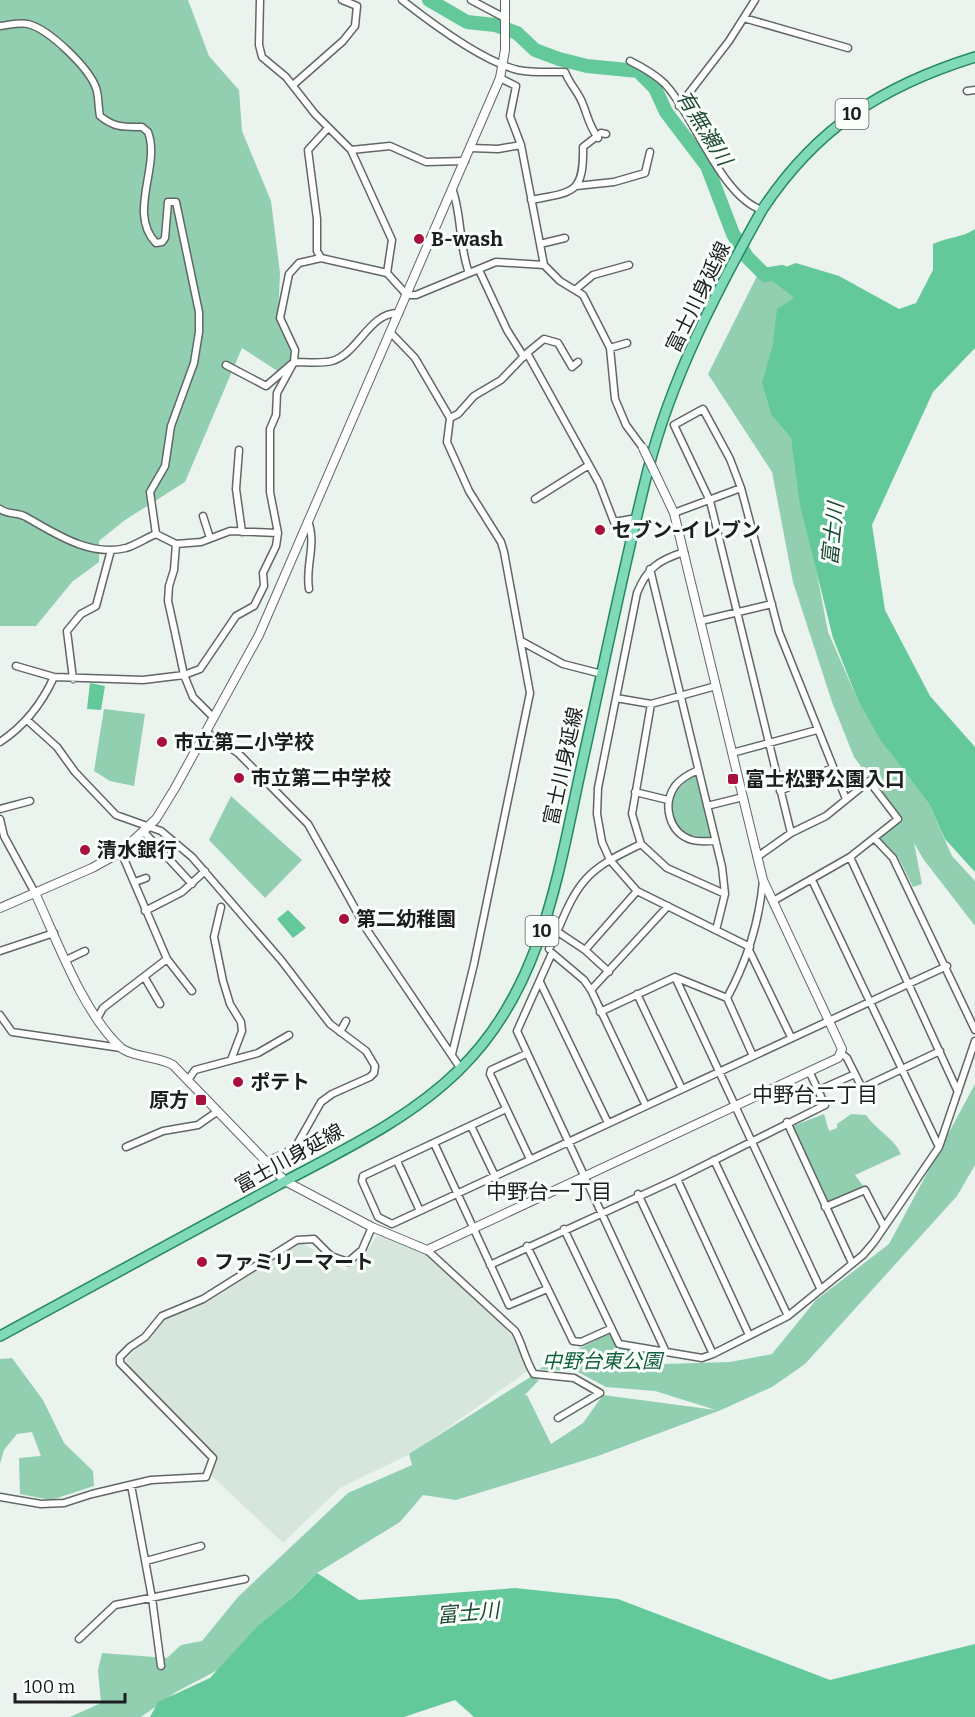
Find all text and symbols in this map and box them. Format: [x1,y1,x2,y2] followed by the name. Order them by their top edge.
[671,85,738,172] water label: 有無瀬川
[836,99,868,129] road number: 10
[431,227,503,251] place label: B-wash
[412,232,426,246] marker: B-wash
[661,238,735,356] street label: 富士川身延線
[817,499,849,567] water label: 富士川
[612,518,761,542] place label: セブン-イレブン
[593,523,607,537] marker: セブン-イレブン
[539,705,587,827] street label: 富士川身延線
[174,730,314,754] place label: 市立第二小学校
[155,735,169,749] marker: 市立第二小学校
[251,766,391,790] place label: 市立第二中学校
[745,767,905,791] place label: 富士松野公園入口
[232,771,246,785] marker: 市立第二中学校
[726,772,740,786] marker: 富士松野公園入口
[97,838,177,862] place label: 清水銀行
[78,843,92,857] marker: 清水銀行
[356,907,456,931] place label: 第二幼稚園
[337,912,351,926] marker: 第二幼稚園
[526,916,558,946] road number: 10
[250,1070,310,1094] place label: ポテト
[231,1075,245,1089] marker: ポテト
[752,1082,878,1108] district label: 中野台二丁目
[149,1088,189,1112] place label: 原方
[194,1093,208,1107] marker: 原方
[231,1118,347,1198] street label: 富士川身延線
[486,1179,612,1205] district label: 中野台一丁目
[214,1250,374,1274] place label: ファミリーマート
[195,1255,209,1269] marker: ファミリーマート
[542,1349,665,1373] park label: 中野台東公園
[435,1597,503,1629] water label: 富士川
[15,1666,124,1704] scale bar
[24,1676,75,1698] text: 100 m

